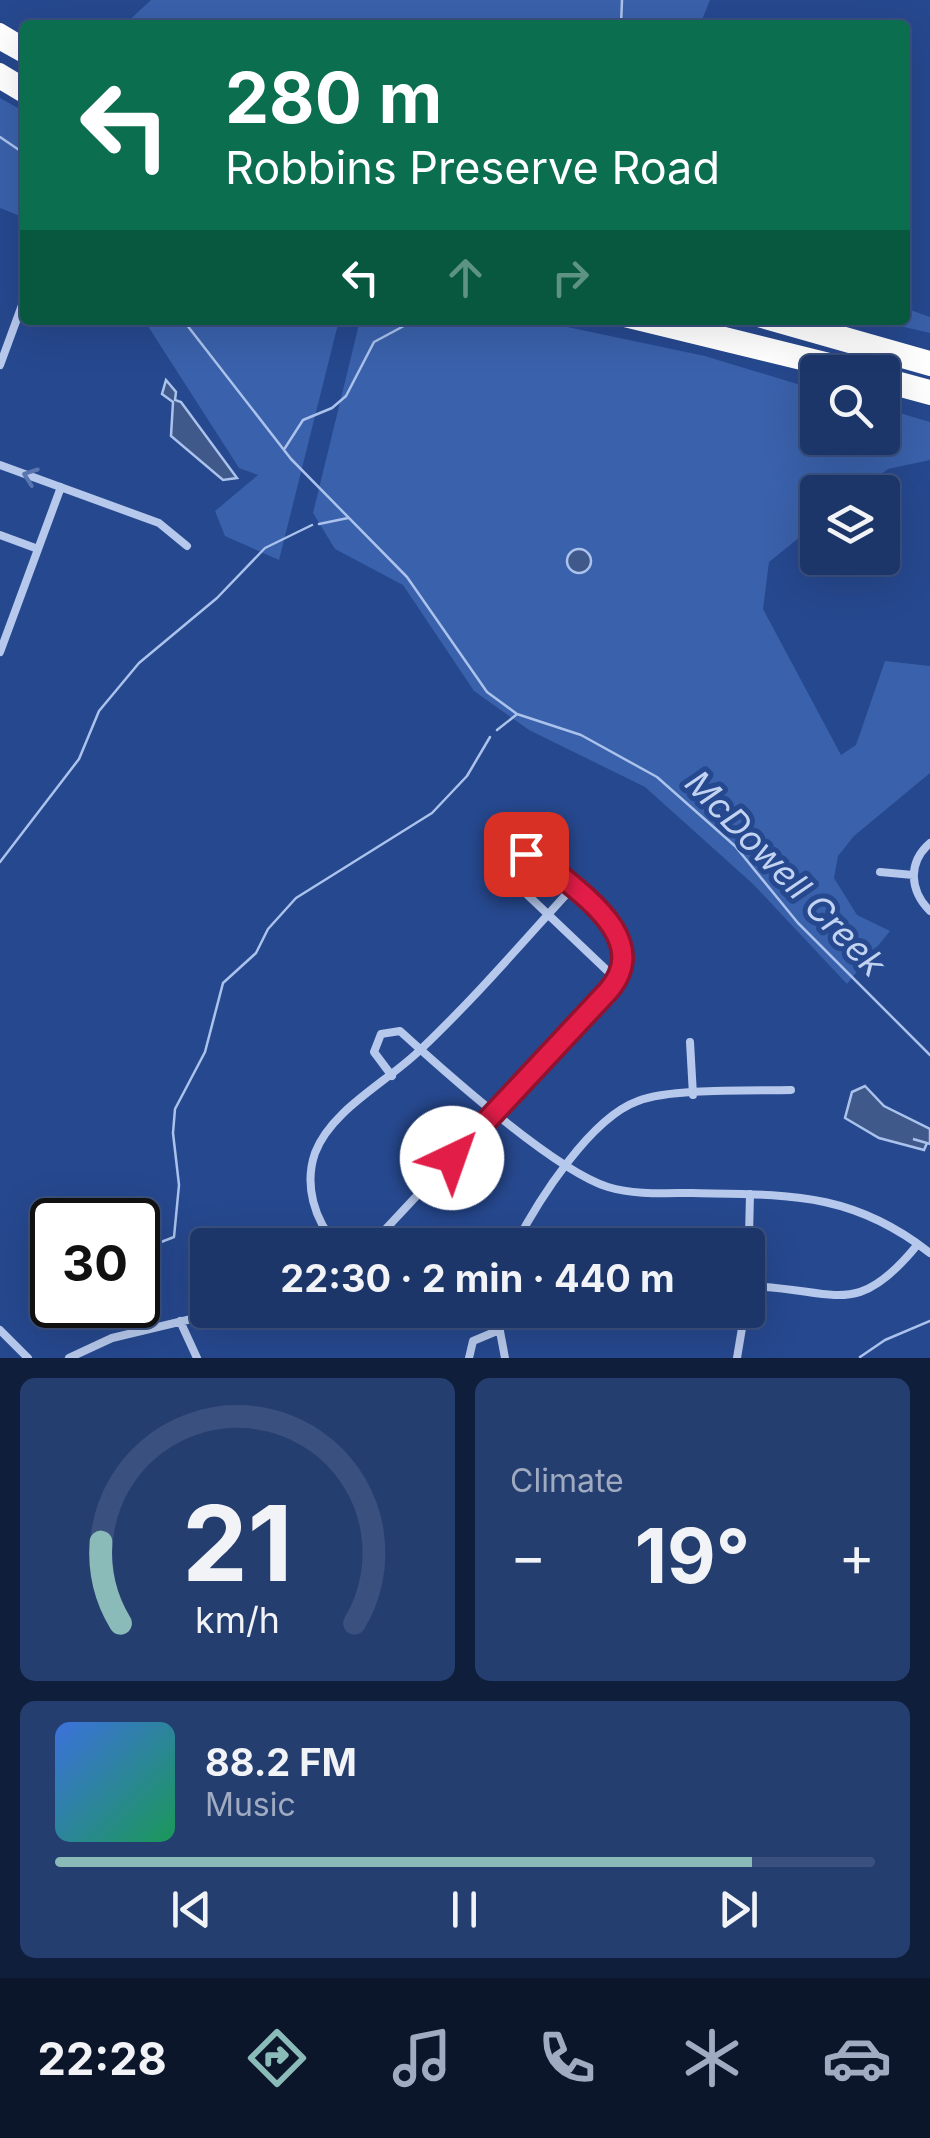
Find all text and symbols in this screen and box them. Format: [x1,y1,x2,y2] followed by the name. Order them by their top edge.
[225,55,442,140] text: 280 m
[60,60,190,190] icon: left
[225,140,720,195] text: Robbins Preserve Road
[333,250,388,305] icon: left
[438,250,493,305] icon: ahead
[543,250,598,305] icon: right
[800,355,900,575] map controls
[800,355,900,455] button: search
[23,467,40,488] one-way arrow
[800,475,900,575] button: layers
[677,761,895,985] water label: McDowell Creek
[484,812,569,897] pin
[499,827,554,882] icon: arrive
[400,1106,504,1210] position arrow
[30,1198,160,1328] speed limit sign: 30
[280,1255,675,1301] text: 22:30 · 2 min · 440 m
[510,1461,624,1500] text: Climate
[182,1480,293,1606] text: 21
[635,1510,750,1601] text: 19°
[510,1523,546,1589] text: −
[839,1523,875,1589] text: +
[195,1598,280,1642] text: km/h
[205,1739,357,1785] text: 88.2 FM
[205,1785,296,1824] text: Music
[164,1882,219,1937] icon: previous
[437,1882,492,1937] icon: pause
[711,1882,766,1937] icon: next
[242,2023,312,2093] icon: directions
[387,2023,457,2093] icon: music
[532,2023,602,2093] icon: phone
[677,2023,747,2093] icon: climate
[822,2023,892,2093] icon: car
[38,2031,167,2086] text: 22:28

